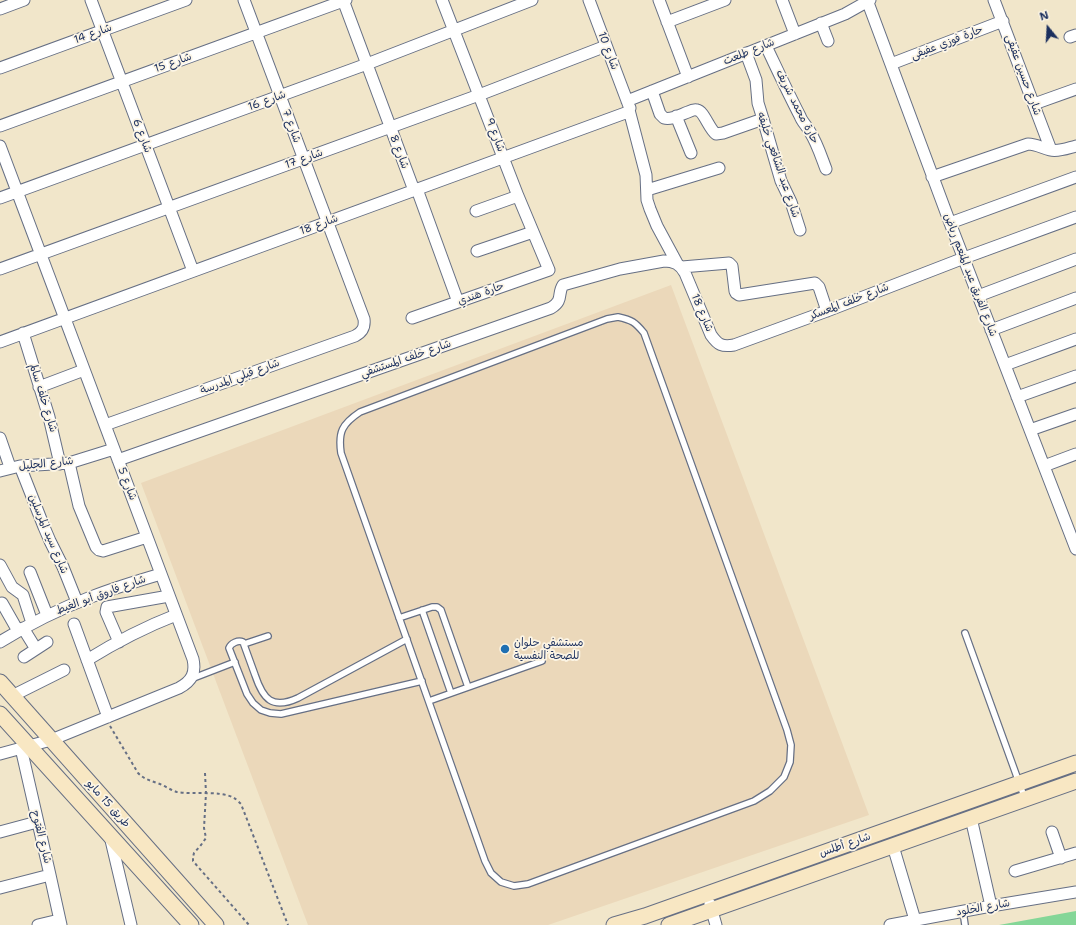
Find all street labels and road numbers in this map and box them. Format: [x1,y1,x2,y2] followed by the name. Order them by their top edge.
[72,21,114,47] street label: شارع 14
[909,23,985,63] street label: حارة فوزي عفيفى
[595,30,621,72] street label: شارع 10
[1002,33,1044,117] street label: شارع حسين عفيفى
[721,36,777,68] street label: شارع طلعت
[153,50,193,76] street label: شارع 15
[773,68,821,146] street label: حارة محمد شريف
[246,88,288,114] street label: شارع 16
[279,107,303,145] street label: شارع 7
[754,111,802,219] street label: شارع عبد الشافعي خليفه
[483,116,507,154] street label: شارع 9
[130,117,154,155] street label: شارع 6
[387,133,411,171] street label: شارع 8
[283,146,325,172] street label: شارع 17
[298,212,340,238] street label: شارع 18
[940,212,1000,338] street label: شارع الفريق عبد المنعم رياض
[456,280,506,308] street label: حارة هندي
[807,281,891,323] street label: شارع خلف المعسكر
[688,292,716,334] street label: شارع 18
[359,337,453,381] street label: شارع خلف المستشفي
[198,356,282,398] street label: شارع قبلي المدرسة
[26,362,60,434] street label: شارع خلف سالم
[18,455,74,473] street label: شارع الجليل
[115,466,139,502] street label: شارع 5
[25,492,71,576] street label: شارع سيد المرسلين
[54,573,148,617] street label: شارع فاروق أبو الغيط
[83,778,133,830] street label: طريق 15 مايو
[28,809,54,865] street label: شارع الفتوح
[818,830,872,860] street label: شارع أطلس
[955,897,1011,919] street label: شارع الخلود

